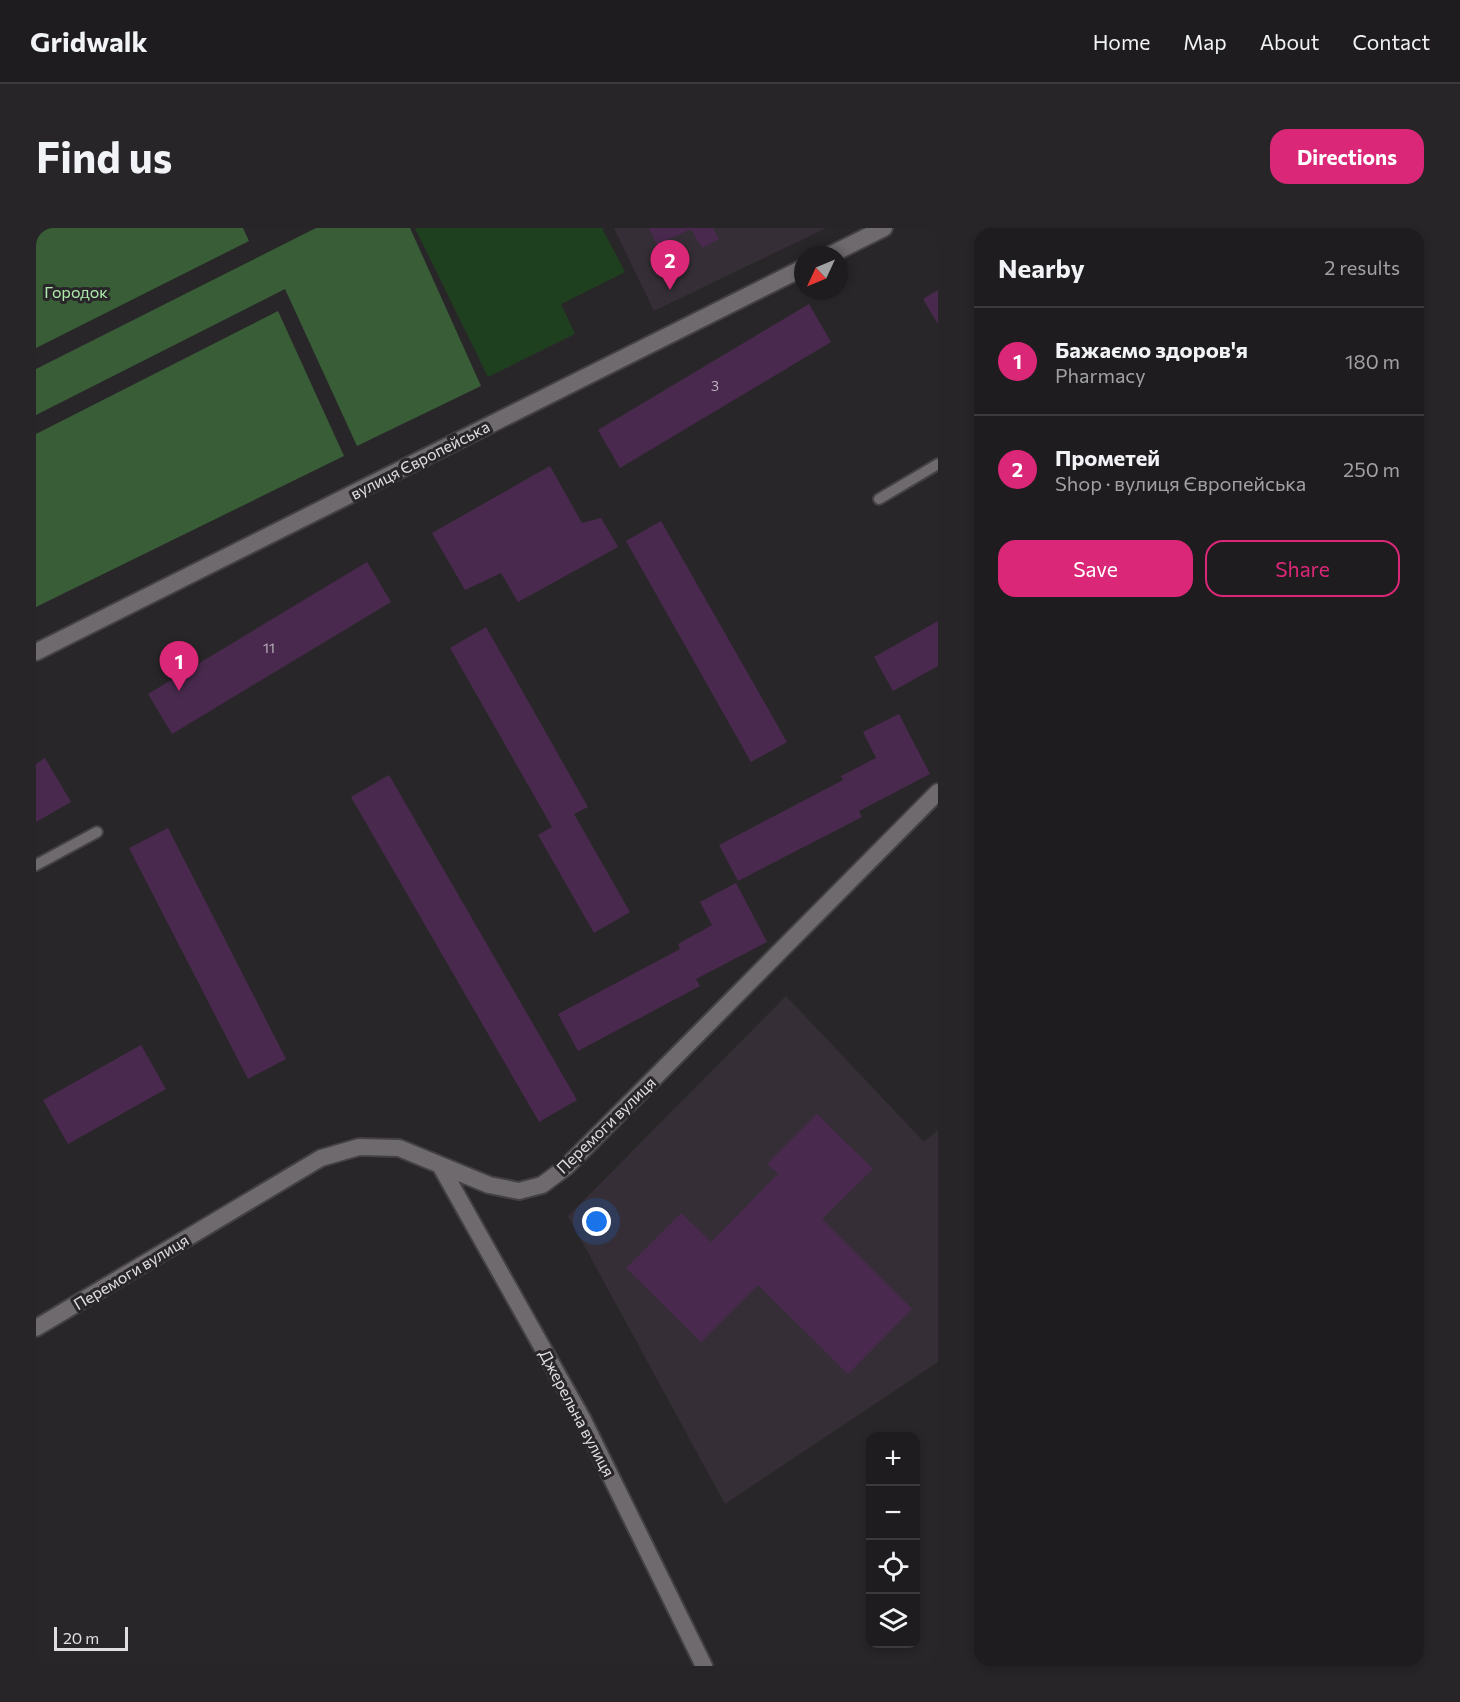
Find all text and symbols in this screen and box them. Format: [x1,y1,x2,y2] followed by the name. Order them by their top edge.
[30,24,148,58] text: Gridwalk
[1093,29,1150,54] text: Home
[1183,29,1227,54] text: Map
[1260,29,1319,54] text: About
[1352,29,1430,54] text: Contact
[1270,129,1424,184] button: Directions
[36,130,172,182] text: Find us
[650,241,690,290] pin: 2
[794,246,848,300] north arrow
[998,252,1085,283] text: Nearby
[1324,255,1400,279] text: 2 results
[44,282,108,301] park label: Городок
[1055,336,1248,363] text: Бажаємо здоров'я
[1013,349,1022,373] text: 1
[1345,349,1400,373] text: 180 m
[1055,363,1146,387] text: Pharmacy
[711,377,719,394] house number: 3
[347,416,492,503] street label: вулиця Європейська
[1055,444,1160,471] text: Прометей
[1012,457,1023,481] text: 2
[1343,457,1400,481] text: 250 m
[1055,471,1306,495] text: Shop · вулиця Європейська
[998,540,1193,597] button: Save
[1205,540,1400,597] button: Share
[263,639,275,656] house number: 11
[160,642,198,691] pin: 1
[552,1072,659,1177] street label: Перемоги вулиця
[582,1207,611,1236] your location
[70,1230,192,1313] street label: Перемоги вулиця
[536,1346,619,1480] street label: Джерельна вулиця
[866,1432,920,1648] map controls
[866,1432,920,1486] button: +
[866,1486,920,1540] button: −
[866,1540,920,1594] button: locate
[866,1594,920,1648] button: layers
[54,1624,128,1652] scale bar
[63,1628,99,1647] text: 20 m

